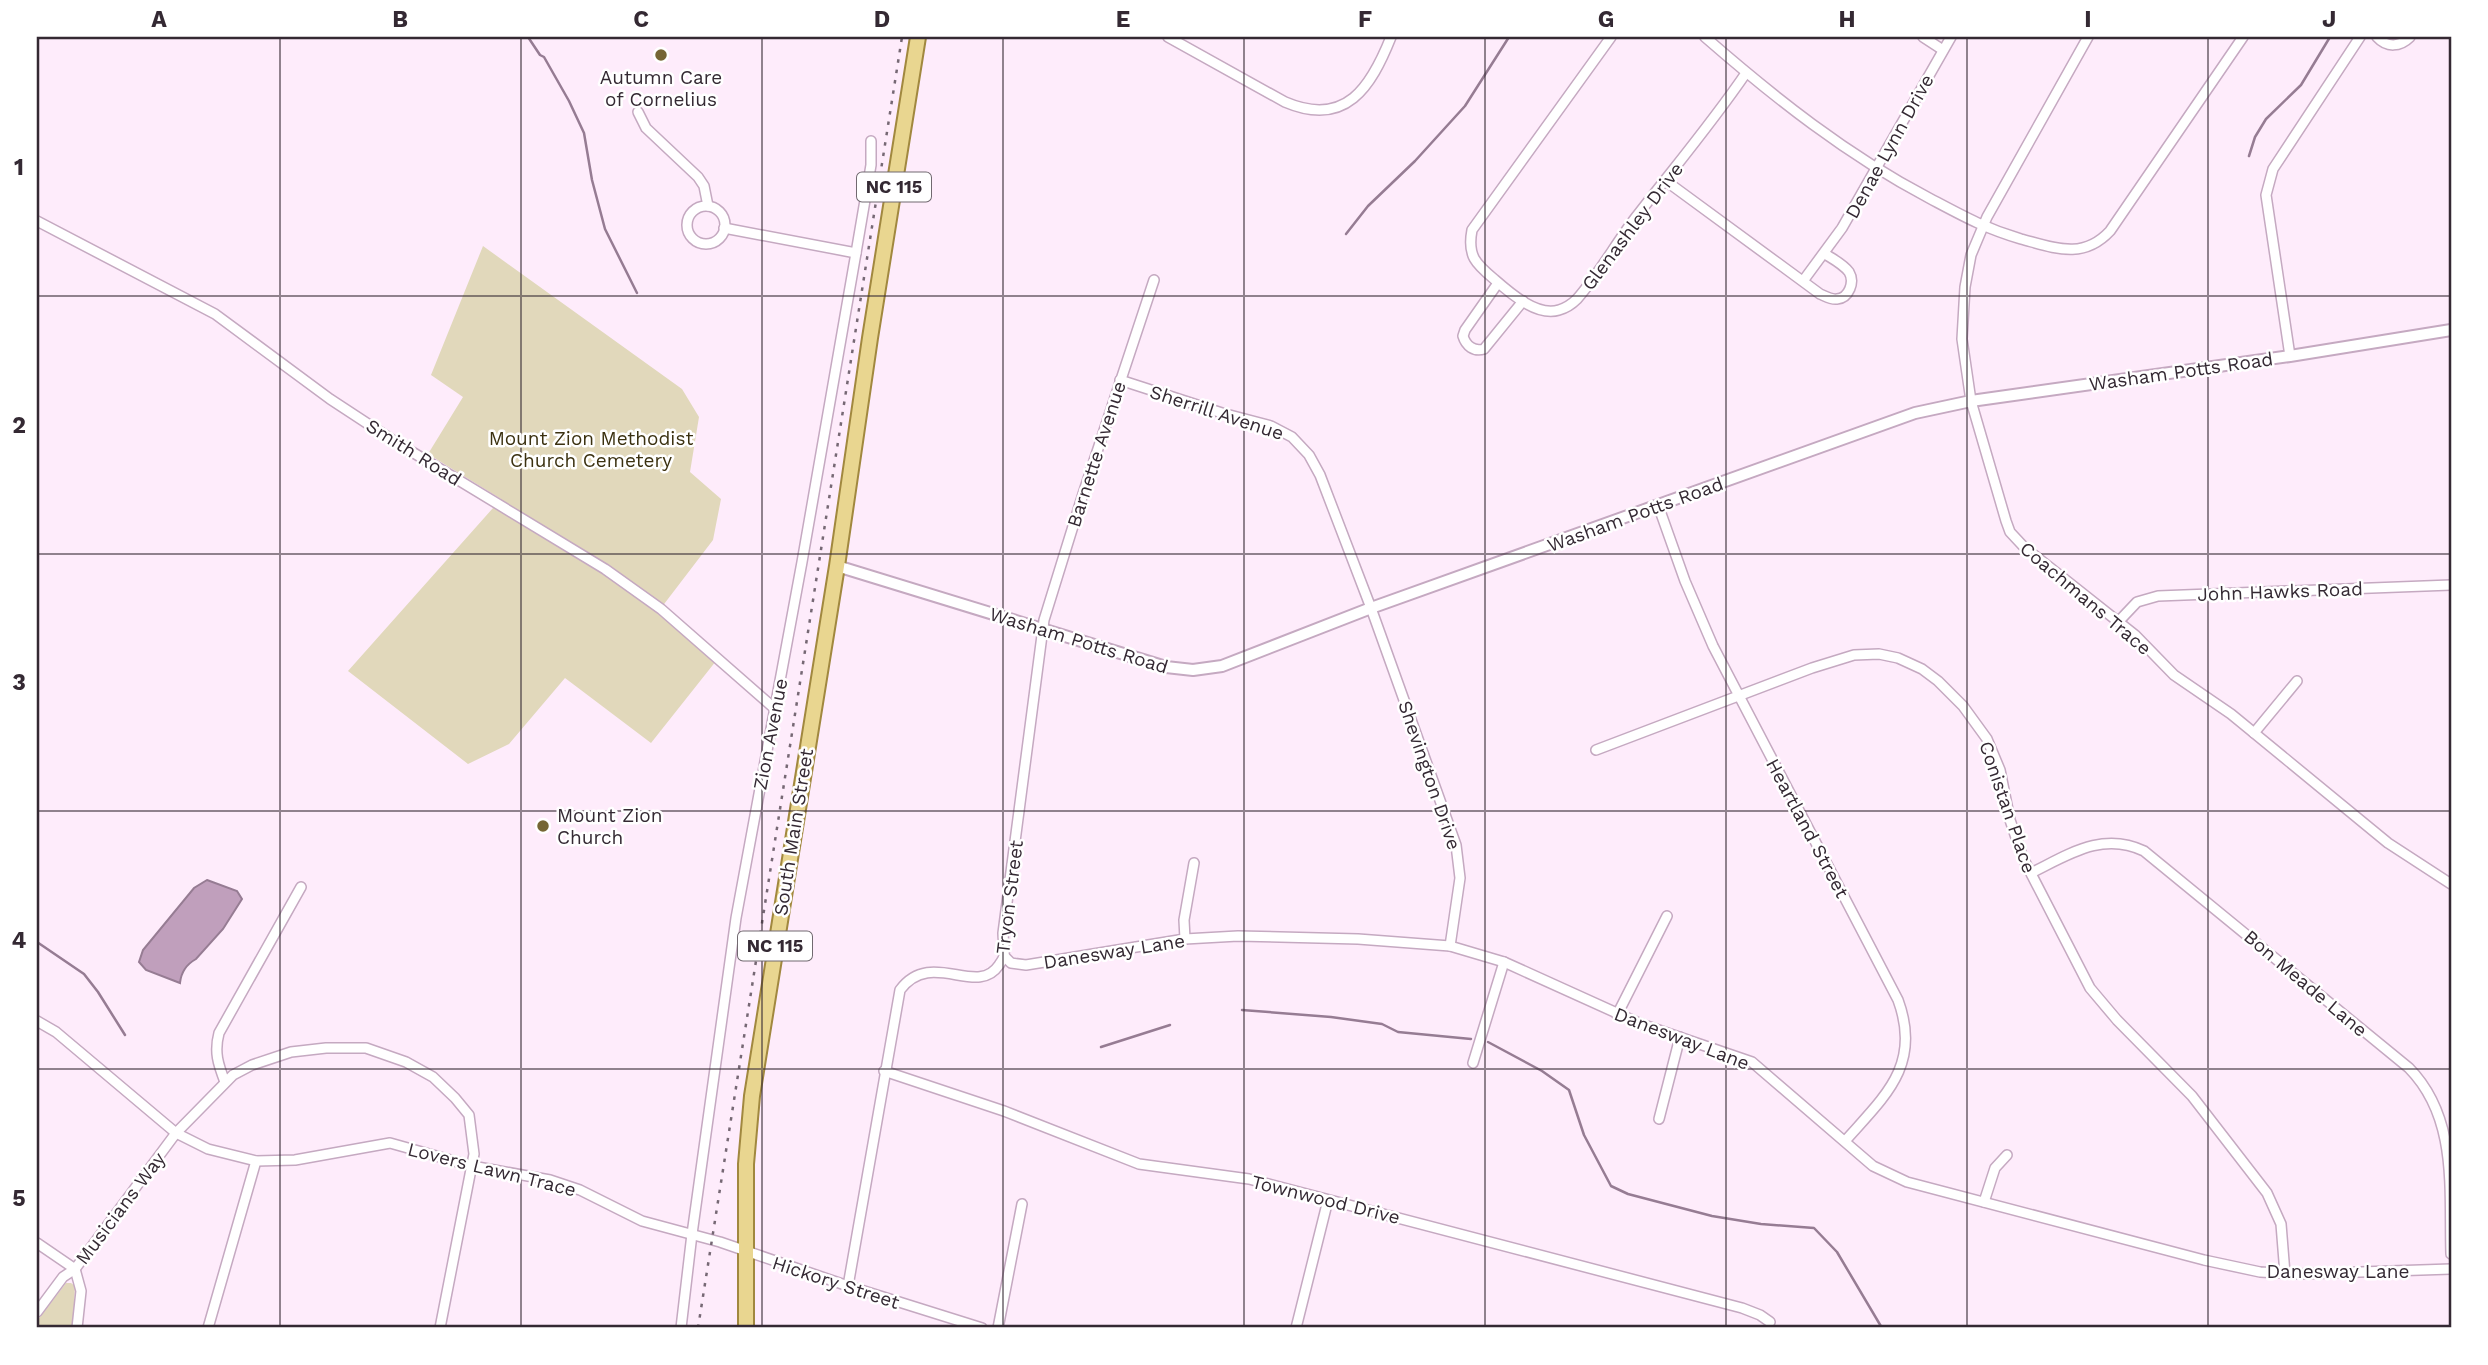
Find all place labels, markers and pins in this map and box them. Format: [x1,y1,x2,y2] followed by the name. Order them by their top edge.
[653,47,669,63] marker: Autumn Care of Cornelius
[600,66,722,111] place label: Autumn Care of Cornelius
[557,804,662,849] place label: Mount Zion Church
[535,818,551,834] marker: Mount Zion Church

